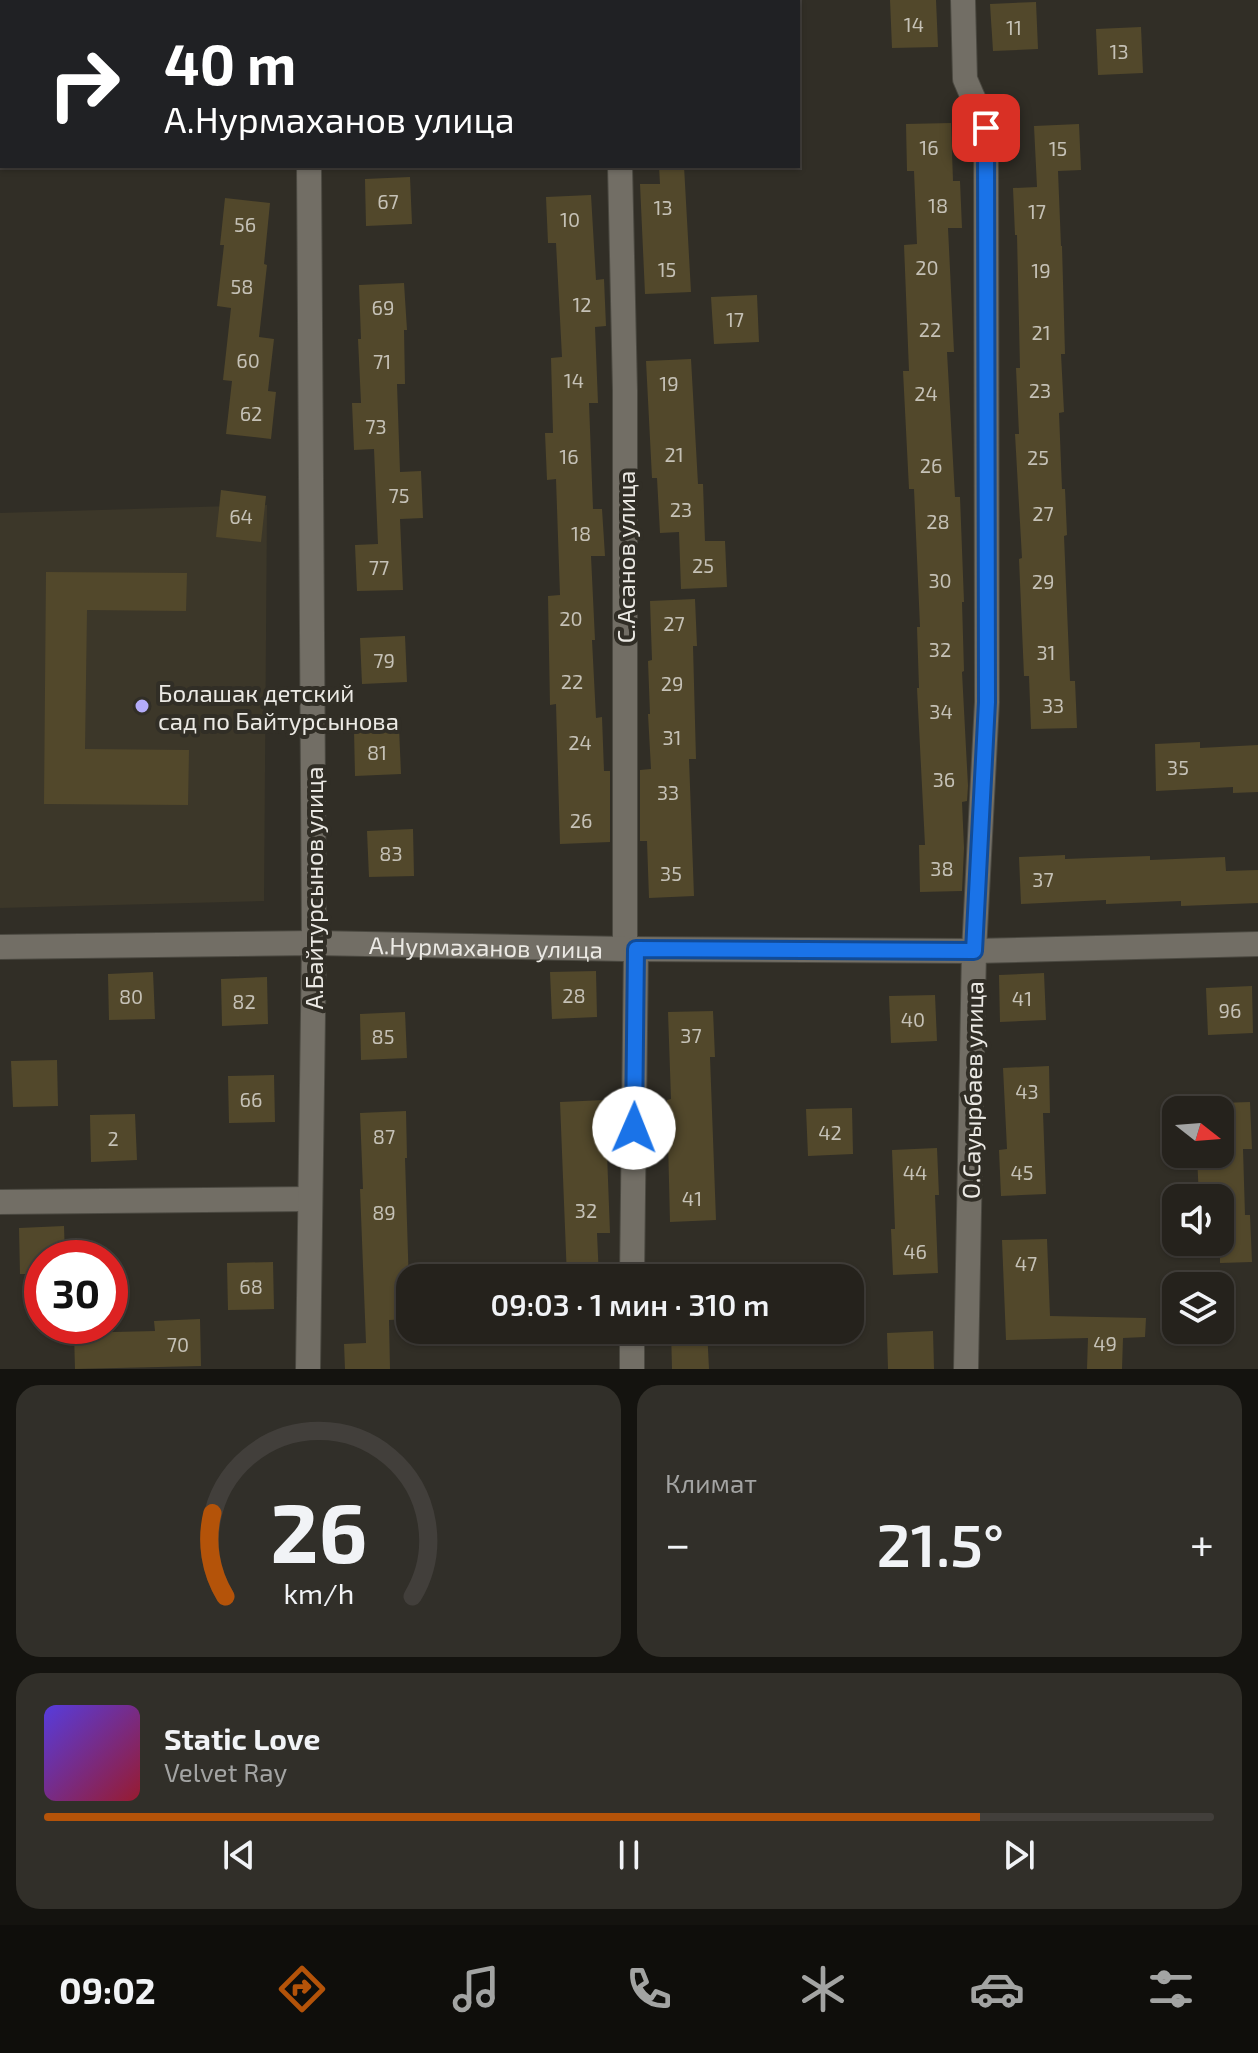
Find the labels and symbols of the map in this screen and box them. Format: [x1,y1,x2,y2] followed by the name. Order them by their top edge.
[904,12,924,36] house number: 14
[1006,15,1022,39] house number: 11
[1109,39,1129,63] house number: 13
[952,94,1020,162] pin
[919,135,939,159] house number: 16
[1049,136,1067,160] house number: 15
[377,189,399,213] house number: 67
[928,193,948,217] house number: 18
[653,195,673,219] house number: 13
[1028,199,1046,223] house number: 17
[560,207,580,231] house number: 10
[234,212,256,236] house number: 56
[915,255,939,279] house number: 20
[658,257,676,281] house number: 15
[1031,258,1051,282] house number: 19
[231,274,253,298] house number: 58
[572,292,592,316] house number: 12
[372,295,394,319] house number: 69
[726,307,744,331] house number: 17
[919,317,941,341] house number: 22
[1031,320,1051,344] house number: 21
[236,348,260,372] house number: 60
[373,349,391,373] house number: 71
[564,368,584,392] house number: 14
[659,371,679,395] house number: 19
[1029,378,1051,402] house number: 23
[914,381,938,405] house number: 24
[240,401,262,425] house number: 62
[365,414,387,438] house number: 73
[664,442,684,466] house number: 21
[559,444,579,468] house number: 16
[1027,445,1049,469] house number: 25
[920,453,942,477] house number: 26
[611,471,641,643] street label: С.Асанов улица
[389,483,409,507] house number: 75
[670,497,692,521] house number: 23
[1032,501,1054,525] house number: 27
[229,504,253,528] house number: 64
[926,509,950,533] house number: 28
[571,521,591,545] house number: 18
[692,553,714,577] house number: 25
[369,555,389,579] house number: 77
[928,568,952,592] house number: 30
[1032,569,1054,593] house number: 29
[559,606,583,630] house number: 20
[663,611,685,635] house number: 27
[929,637,951,661] house number: 32
[1036,640,1056,664] house number: 31
[373,648,395,672] house number: 79
[561,669,583,693] house number: 22
[661,671,683,695] house number: 29
[158,678,399,736] place label: Болашак детский сад по Байтурсынова
[1042,693,1064,717] house number: 33
[133,697,151,715] marker: Болашак детский сад по Байтурсынова
[929,699,953,723] house number: 34
[662,725,682,749] house number: 31
[568,730,592,754] house number: 24
[367,740,387,764] house number: 81
[1167,755,1189,779] house number: 35
[299,766,329,1010] street label: А.Байтурсынов улица
[933,767,955,791] house number: 36
[657,780,679,804] house number: 33
[570,808,592,832] house number: 26
[379,841,403,865] house number: 83
[930,856,954,880] house number: 38
[660,861,682,885] house number: 35
[1032,867,1054,891] house number: 37
[369,930,603,963] street label: А.Нурмаханов улица
[956,981,989,1199] street label: О.Сауырбаев улица
[562,983,586,1007] house number: 28
[119,984,143,1008] house number: 80
[1012,986,1032,1010] house number: 41
[232,989,256,1013] house number: 82
[1219,998,1241,1022] house number: 96
[901,1007,925,1031] house number: 40
[680,1023,702,1047] house number: 37
[372,1024,394,1048] house number: 85
[1015,1079,1039,1103] house number: 43
[592,1086,676,1170] position arrow
[240,1087,262,1111] house number: 66
[1162,1096,1234,1168] north arrow
[818,1120,842,1144] house number: 42
[373,1124,395,1148] house number: 87
[107,1126,119,1150] house number: 2
[903,1160,927,1184] house number: 44
[1010,1160,1034,1184] house number: 45
[682,1186,702,1210] house number: 41
[575,1198,597,1222] house number: 32
[372,1200,396,1224] house number: 89
[903,1239,927,1263] house number: 46
[24,1240,128,1344] speed limit sign: 30
[1015,1251,1037,1275] house number: 47
[239,1274,263,1298] house number: 68
[1093,1331,1117,1355] house number: 49
[167,1332,189,1356] house number: 70

